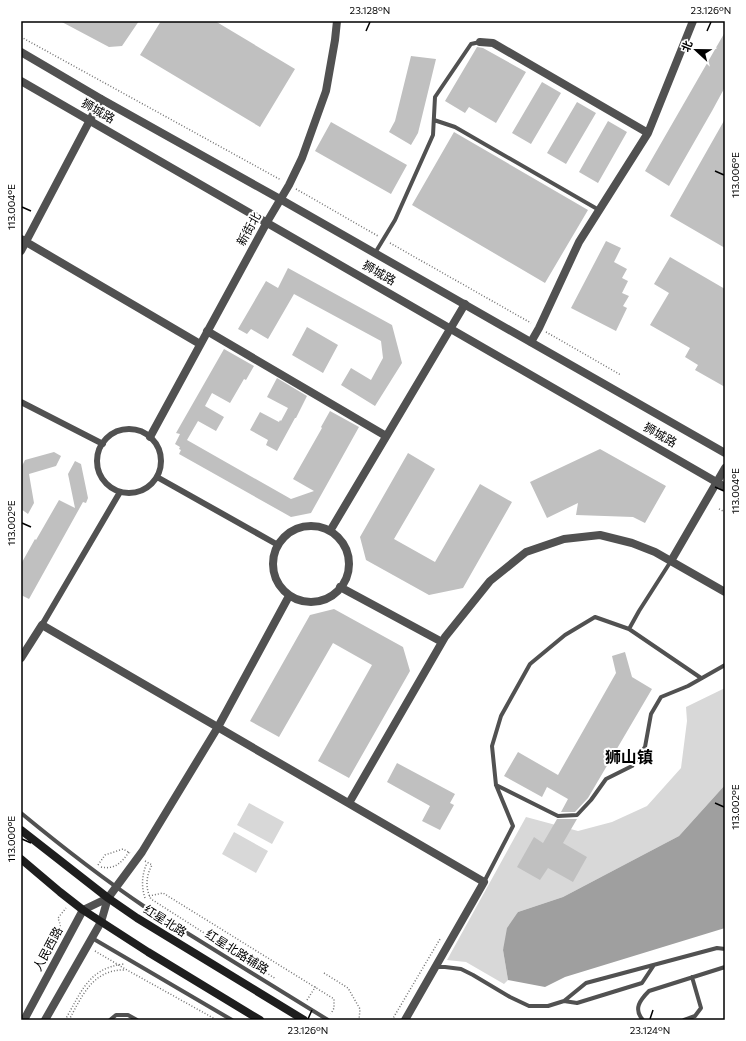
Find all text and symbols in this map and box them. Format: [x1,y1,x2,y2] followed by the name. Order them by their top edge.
[350,4,390,16] text: 23.128°N
[691,4,731,16] text: 23.126°N
[676,30,716,70] north arrow
[678,39,694,54] text: 北
[79,95,118,125] street label: 狮城路
[729,152,741,198] text: 113.006°E
[5,184,17,230] text: 113.004°E
[233,209,263,248] street label: 新街北
[360,257,399,287] street label: 狮城路
[641,419,680,449] street label: 狮城路
[729,468,741,514] text: 113.004°E
[5,500,17,546] text: 113.002°E
[605,747,653,766] district label: 狮山镇
[729,784,741,830] text: 113.002°E
[5,816,17,862] text: 113.000°E
[141,901,190,939] street label: 红星北路
[30,924,65,973] street label: 人民西路
[203,926,272,976] street label: 红星北路辅路
[288,1024,328,1036] text: 23.126°N
[630,1024,670,1036] text: 23.124°N

